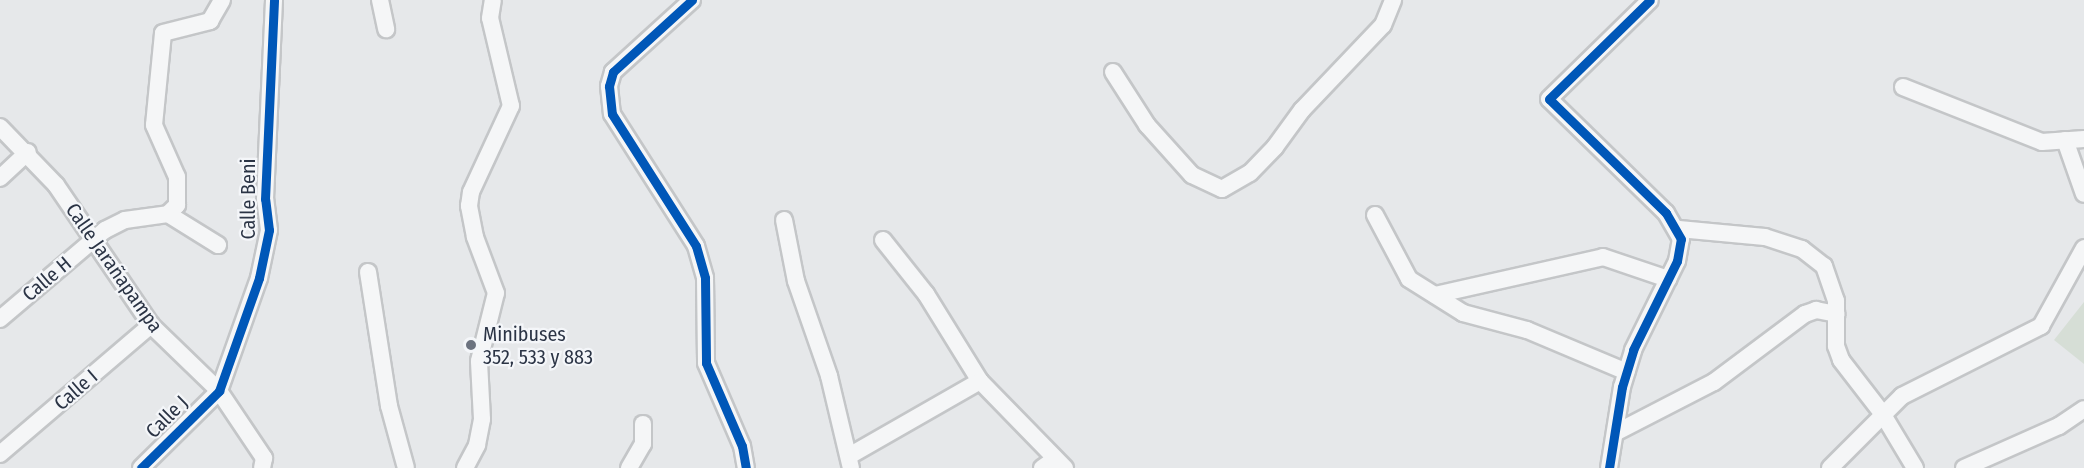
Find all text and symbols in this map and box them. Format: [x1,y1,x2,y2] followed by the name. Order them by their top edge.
[236,159,260,239] street label: Calle Beni
[61,199,167,337] street label: Calle Jarañapampa
[18,252,76,306] street label: Calle H
[483,322,593,369] place label: Minibuses 352, 533 y 883
[464,338,478,352] marker: Minibuses 352, 533 y 883
[49,365,103,415] street label: Calle I
[141,391,193,443] street label: Calle J

